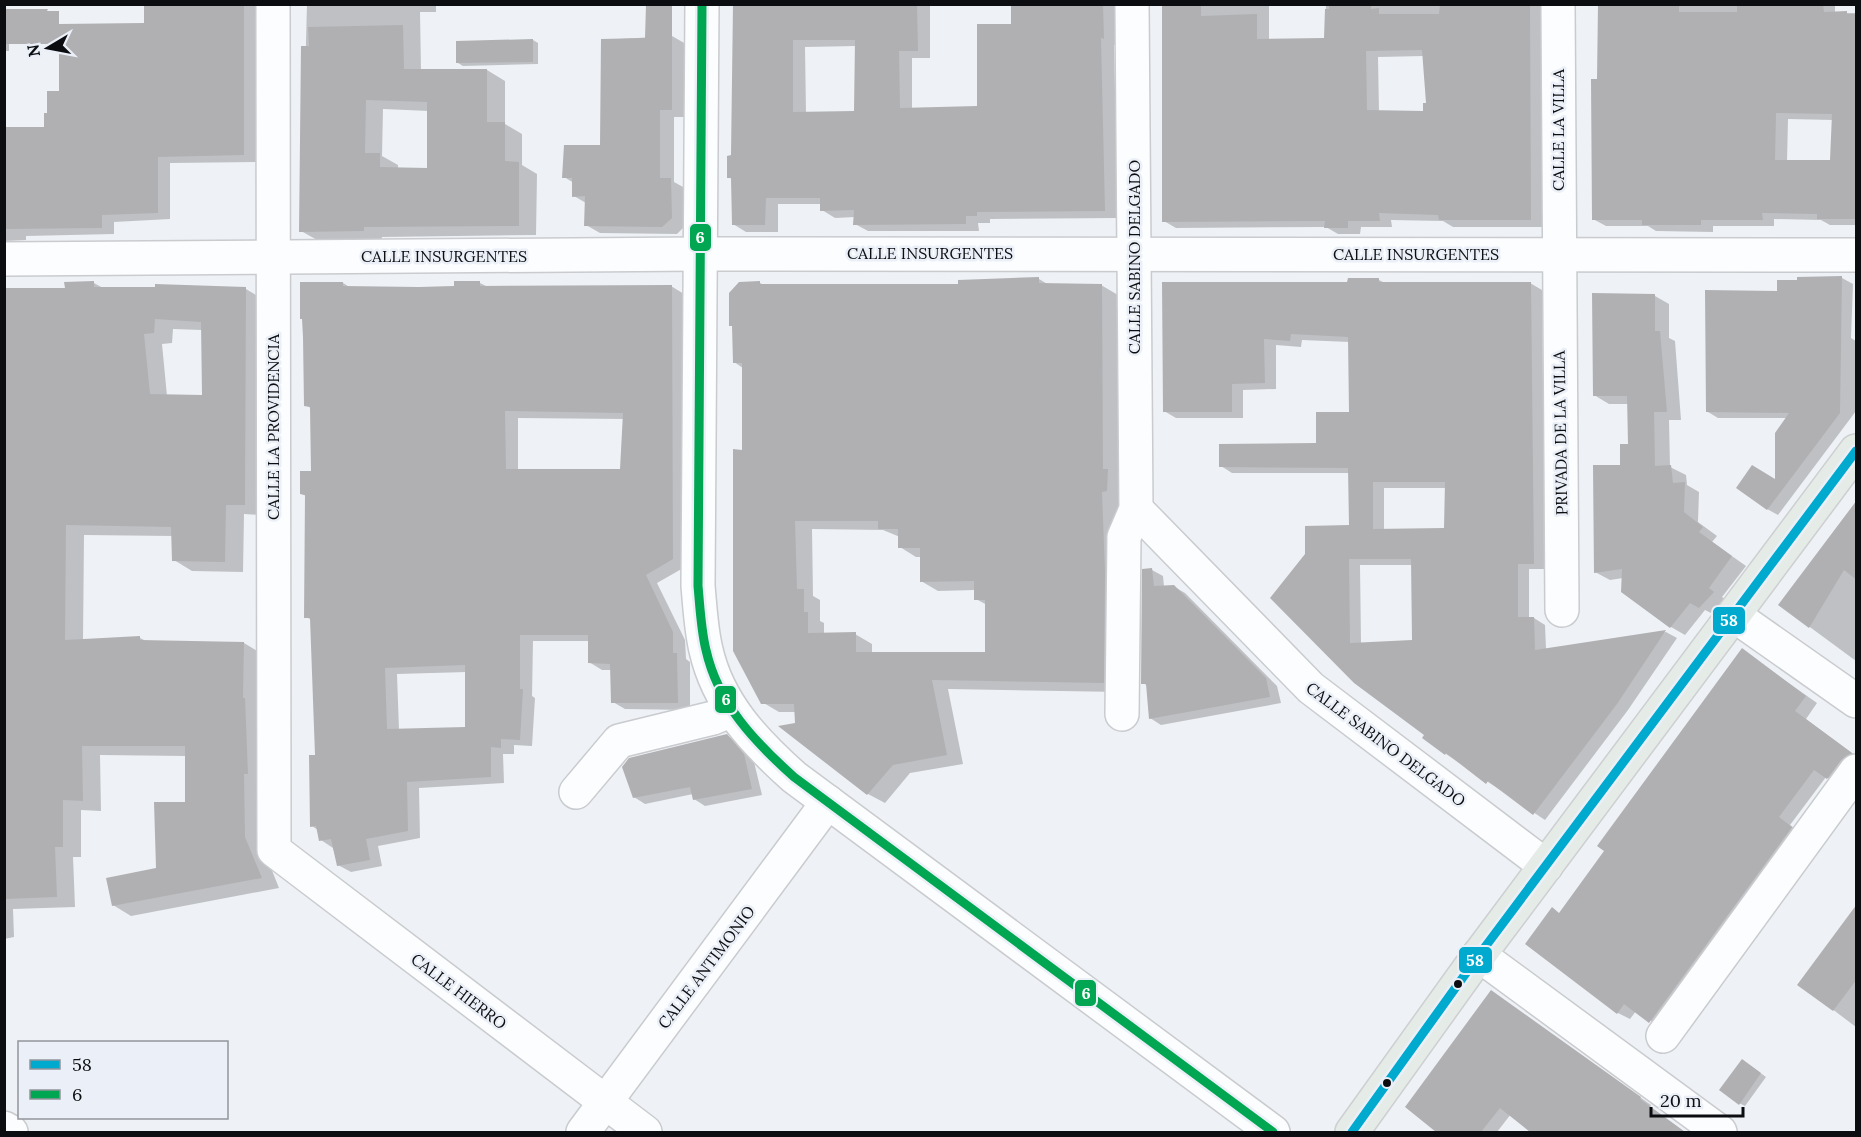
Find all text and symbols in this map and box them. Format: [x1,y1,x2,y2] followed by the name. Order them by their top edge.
[18,18,78,78] north arrow
[22,43,44,58] text: N
[1548,68,1568,191] street label: CALLE LA VILLA
[1124,160,1144,354] street label: CALLE SABINO DELGADO
[689,223,712,252] line badge: 6
[695,227,705,247] text: 6
[847,243,1013,263] street label: CALLE INSURGENTES
[1333,244,1499,264] street label: CALLE INSURGENTES
[361,246,527,266] street label: CALLE INSURGENTES
[263,333,283,520] street label: CALLE LA PROVIDENCIA
[1549,349,1571,516] street label: PRIVADA DE LA VILLA
[1712,606,1746,635] line badge: 58
[1720,610,1738,630] text: 58
[1302,678,1470,810] street label: CALLE SABINO DELGADO
[714,685,737,714] line badge: 6
[721,689,731,709] text: 6
[653,902,759,1032] street label: CALLE ANTIMONIO
[1458,946,1493,974] line badge: 58
[407,949,511,1033] street label: CALLE HIERRO
[1466,950,1484,970] text: 58
[1452,978,1464,990] unlabelled marker
[1074,979,1097,1007] line badge: 6
[1081,983,1091,1003] text: 6
[18,1041,228,1119] legend
[72,1053,92,1076] text: 58
[1381,1077,1393,1089] unlabelled marker
[1651,1080,1742,1118] scale bar
[72,1083,82,1106] text: 6
[1660,1089,1702,1112] text: 20 m

